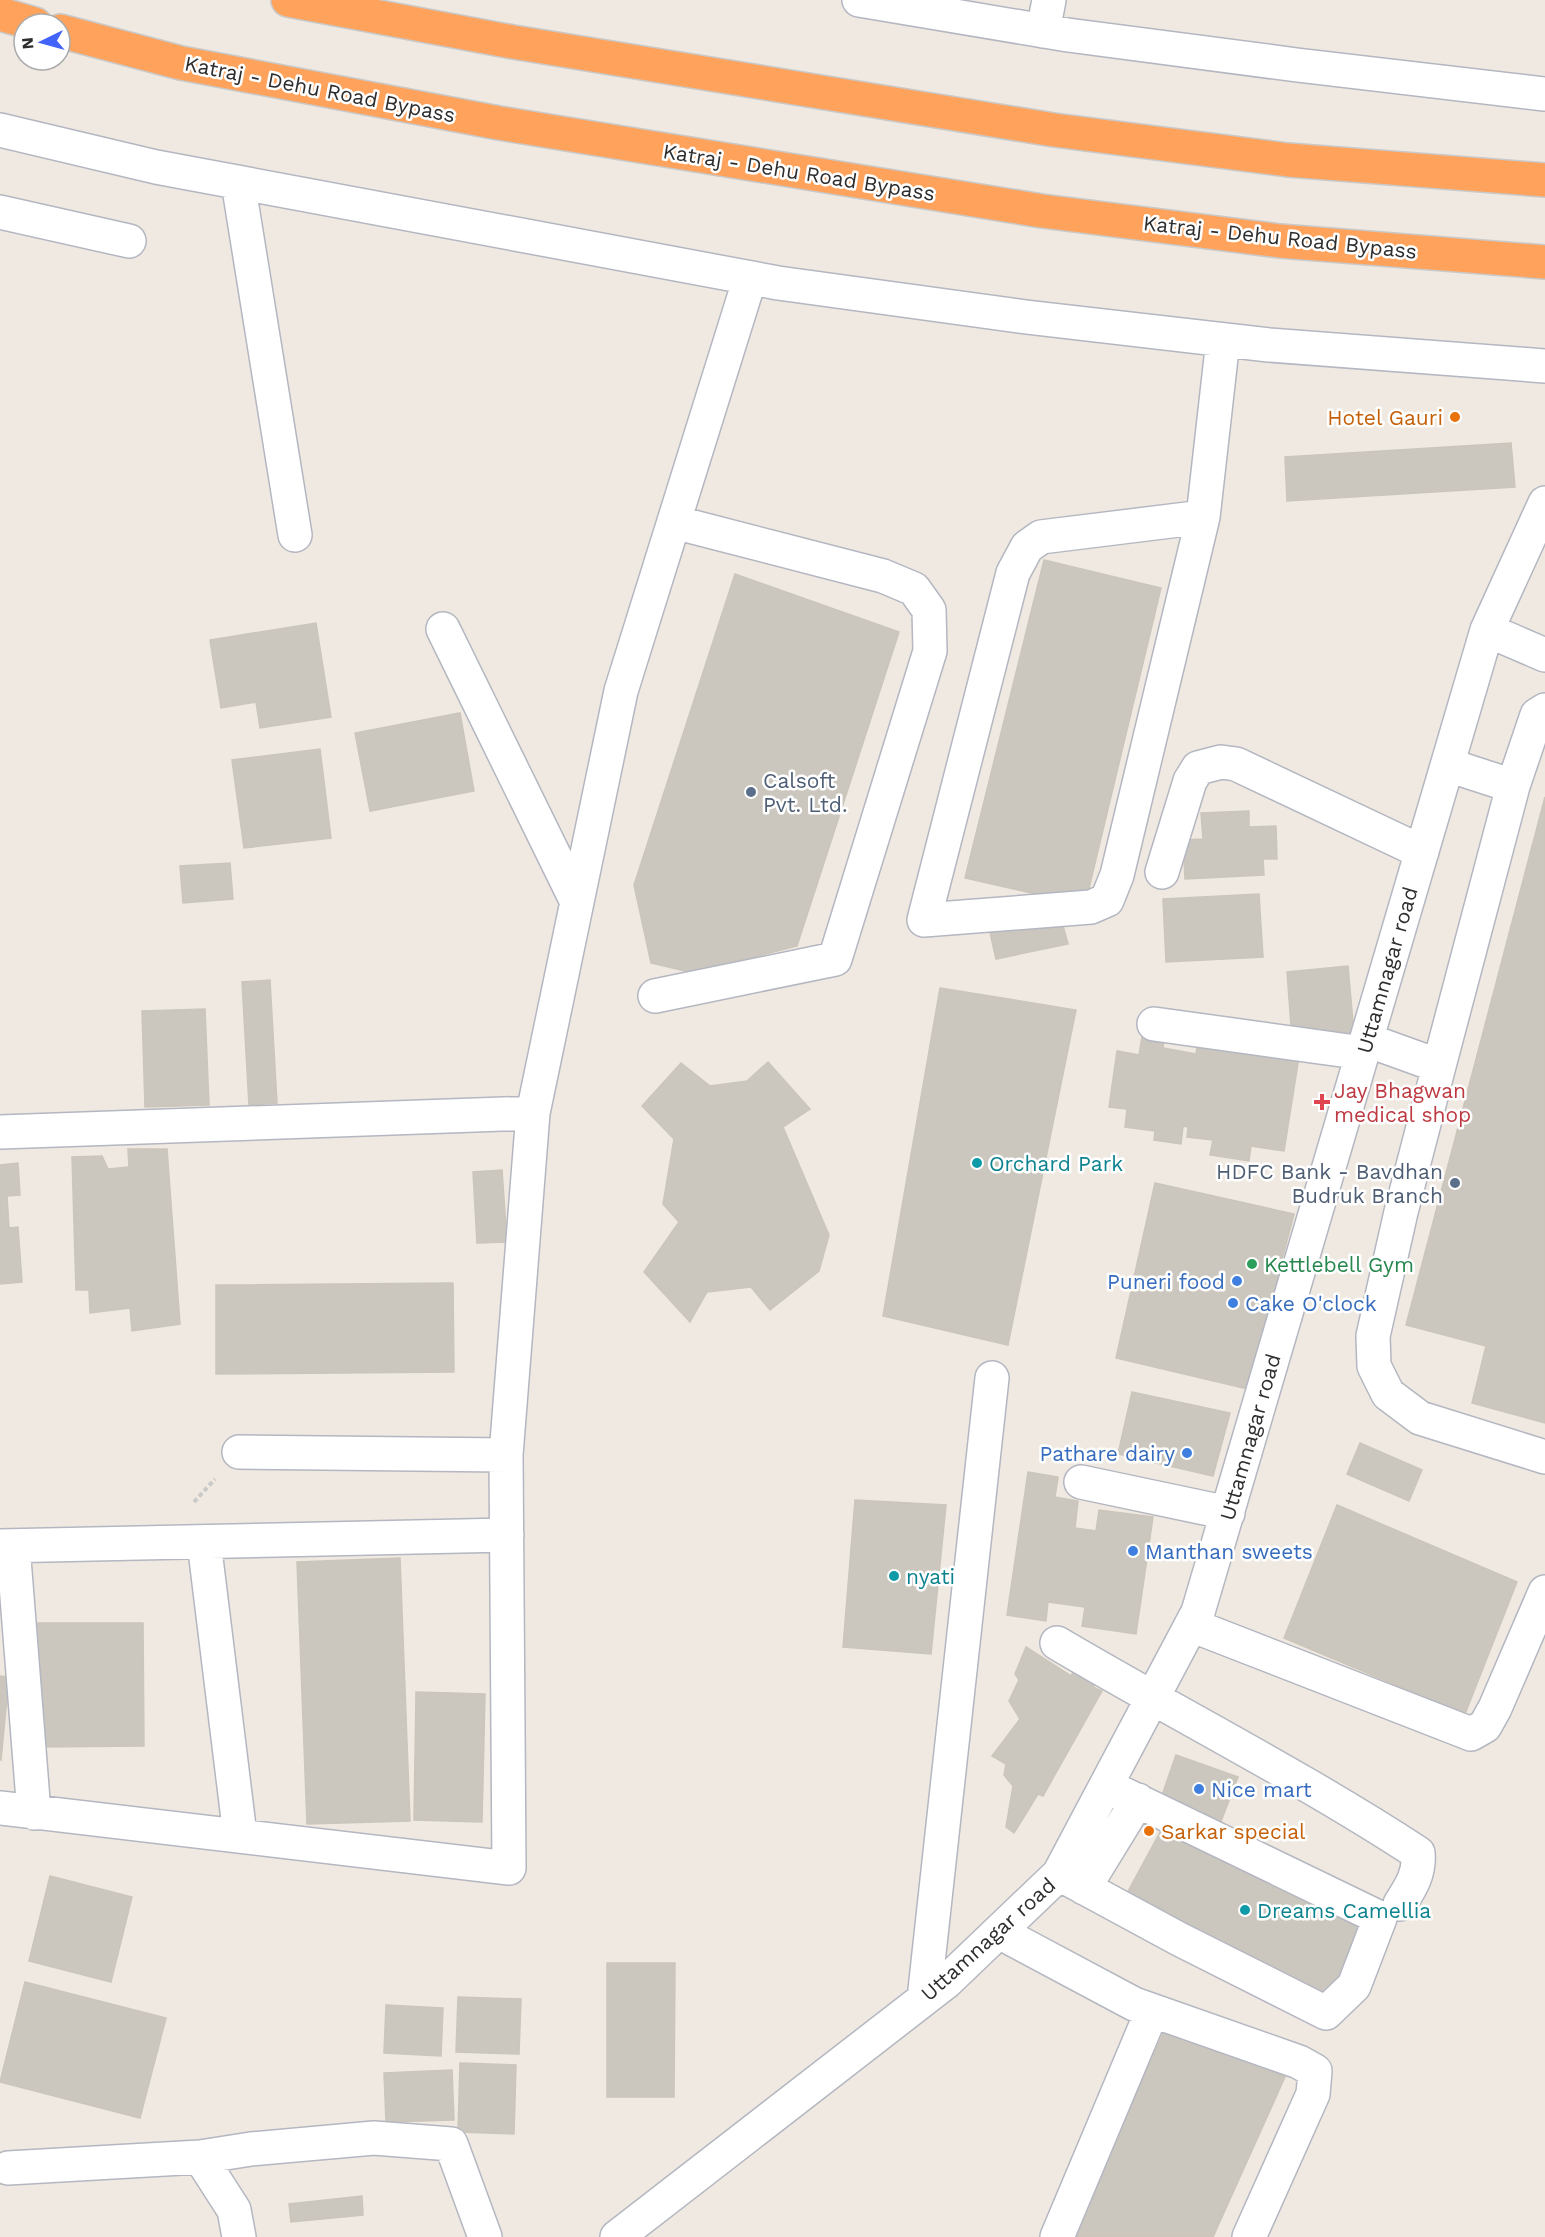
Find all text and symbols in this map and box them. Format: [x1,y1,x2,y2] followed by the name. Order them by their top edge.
[12,12,72,72] north arrow
[18,37,38,50] text: N
[183,50,457,128] street label: Katraj - Dehu Road Bypass
[661,138,937,206] street label: Katraj - Dehu Road Bypass
[1142,210,1418,264] street label: Katraj - Dehu Road Bypass
[1327,405,1443,430] place label: Hotel Gauri
[1448,410,1462,424] marker: Hotel Gauri
[763,768,847,817] place label: Calsoft Pvt. Ltd.
[744,785,758,799] marker: Calsoft Pvt. Ltd.
[1351,884,1423,1056] street label: Uttamnagar road
[1334,1078,1471,1127] place label: Jay Bhagwan medical shop
[1315,1095,1329,1109] marker: Jay Bhagwan medical shop
[989,1151,1123,1176] place label: Orchard Park
[970,1156,984,1170] marker: Orchard Park
[1216,1159,1443,1208] place label: HDFC Bank - Bavdhan Budruk Branch
[1448,1176,1462,1190] marker: HDFC Bank - Bavdhan Budruk Branch
[1264,1252,1414,1277] place label: Kettlebell Gym
[1245,1257,1259,1271] marker: Kettlebell Gym
[1107,1269,1225,1294] place label: Puneri food
[1230,1274,1244,1288] marker: Puneri food
[1245,1291,1377,1316] place label: Cake O'clock
[1226,1296,1240,1310] marker: Cake O'clock
[1214,1351,1286,1523] street label: Uttamnagar road
[1039,1441,1175,1466] place label: Pathare dairy
[1180,1446,1194,1460] marker: Pathare dairy
[1145,1539,1313,1564] place label: Manthan sweets
[1126,1544,1140,1558] marker: Manthan sweets
[906,1564,955,1589] place label: nyati
[887,1569,901,1583] marker: nyati
[1211,1777,1312,1802] place label: Nice mart
[1192,1782,1206,1796] marker: Nice mart
[1161,1819,1306,1844] place label: Sarkar special
[1142,1824,1156,1838] marker: Sarkar special
[916,1872,1060,2006] street label: Uttamnagar road
[1257,1898,1431,1923] place label: Dreams Camellia
[1238,1903,1252,1917] marker: Dreams Camellia

